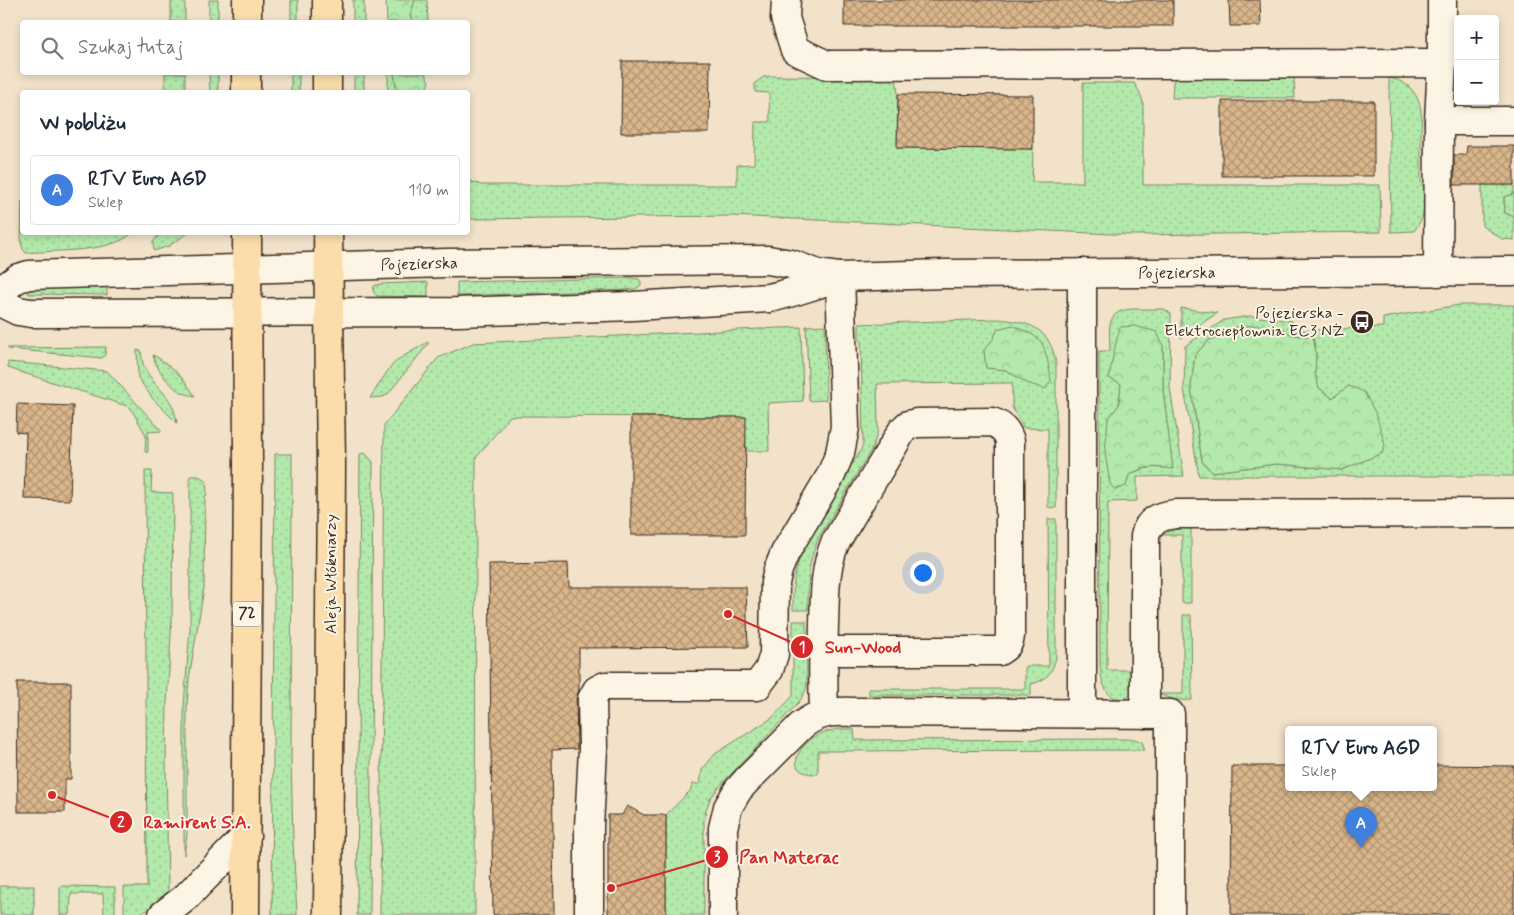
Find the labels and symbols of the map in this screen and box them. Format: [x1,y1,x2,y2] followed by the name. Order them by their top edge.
[380,252,458,275] street label: Pojezierska
[1138,262,1216,283] street label: Pojezierska
[1164,303,1344,342] place label: Pojezierska - Elektrociepłownia EC3 NŻ
[1349,309,1375,335] bus stop icon: Pojezierska - Elektrociepłownia EC3 NŻ
[321,514,342,634] street label: Aleja Włókniarzy
[910,560,936,586] your location
[233,602,261,626] road number: 72
[789,631,911,664] callout: Sun-Wood
[825,636,901,660] text: Sun-Wood
[799,638,805,658] text: 1
[109,805,261,838] callout: Ramirent S.A.
[1345,807,1377,848] pin: A
[143,811,251,835] text: Ramirent S.A.
[117,813,125,833] text: 2
[704,841,849,874] callout: Pan Materac
[739,846,839,870] text: Pan Materac
[714,848,721,868] text: 3

